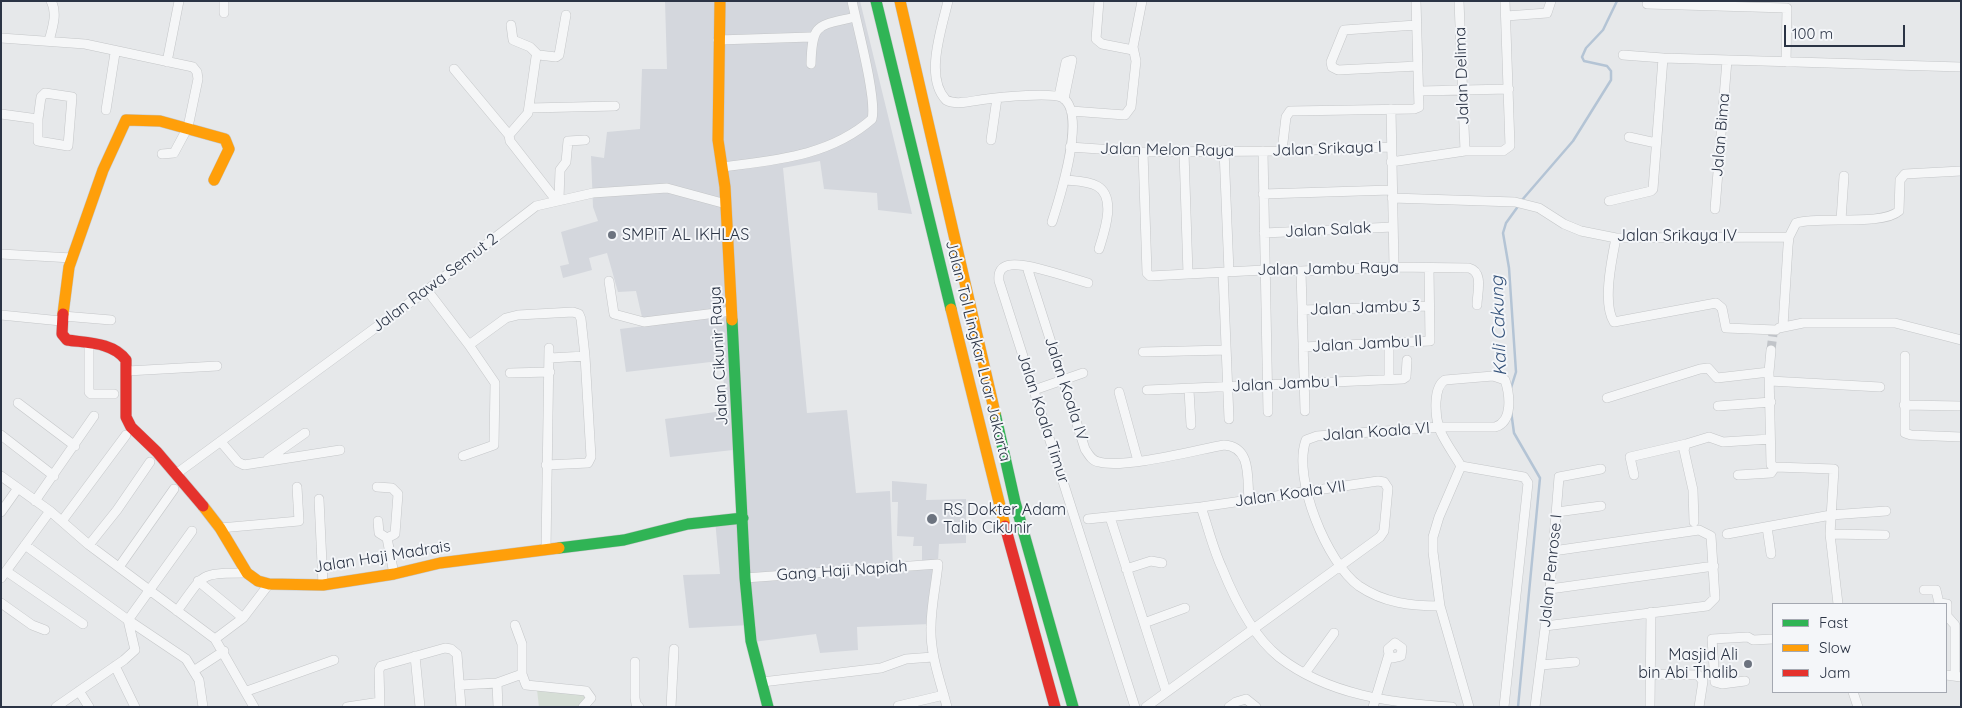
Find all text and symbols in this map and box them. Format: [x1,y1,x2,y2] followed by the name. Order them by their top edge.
[1787,15,1908,47] scale bar
[1792,24,1833,43] text: 100 m
[1451,27,1473,125] street label: Jalan Delima
[1708,92,1734,178] street label: Jalan Bima
[1272,137,1382,161] street label: Jalan Srikaya I
[1100,139,1234,161] street label: Jalan Melon Raya
[1284,218,1372,242] street label: Jalan Salak
[622,225,749,245] place label: SMPIT AL IKHLAS
[1617,226,1737,246] street label: Jalan Srikaya IV
[368,229,502,337] street label: Jalan Rawa Semut 2
[606,229,618,241] marker: SMPIT AL IKHLAS
[941,238,1015,464] street label: Jalan Tol Lingkar Luar Jakarta
[1257,258,1399,280] street label: Jalan Jambu Raya
[1486,276,1512,376] water label: Kali Cakung
[706,286,732,426] street label: Jalan Cikunir Raya
[1309,296,1421,320] street label: Jalan Jambu 3
[1311,332,1423,356] street label: Jalan Jambu II
[1040,335,1092,443] street label: Jalan Koala IV
[1013,350,1073,486] street label: Jalan Koala Timur
[1231,372,1339,396] street label: Jalan Jambu I
[1321,419,1431,445] street label: Jalan Koala VI
[1233,477,1347,511] street label: Jalan Koala VII
[943,500,1066,538] place label: RS Dokter Adam Talib Cikunir
[925,512,939,526] marker: RS Dokter Adam Talib Cikunir
[1536,513,1566,629] street label: Jalan Penrose I
[312,537,452,577] street label: Jalan Haji Madrais
[776,557,908,585] street label: Gang Haji Napiah
[1772,603,1947,693] legend
[1819,613,1848,632] text: Fast
[1819,638,1851,657] text: Slow
[1638,645,1738,683] place label: Masjid Ali bin Abi Thalib
[1742,658,1754,670] marker: Masjid Ali bin Abi Thalib
[1819,663,1850,682] text: Jam

